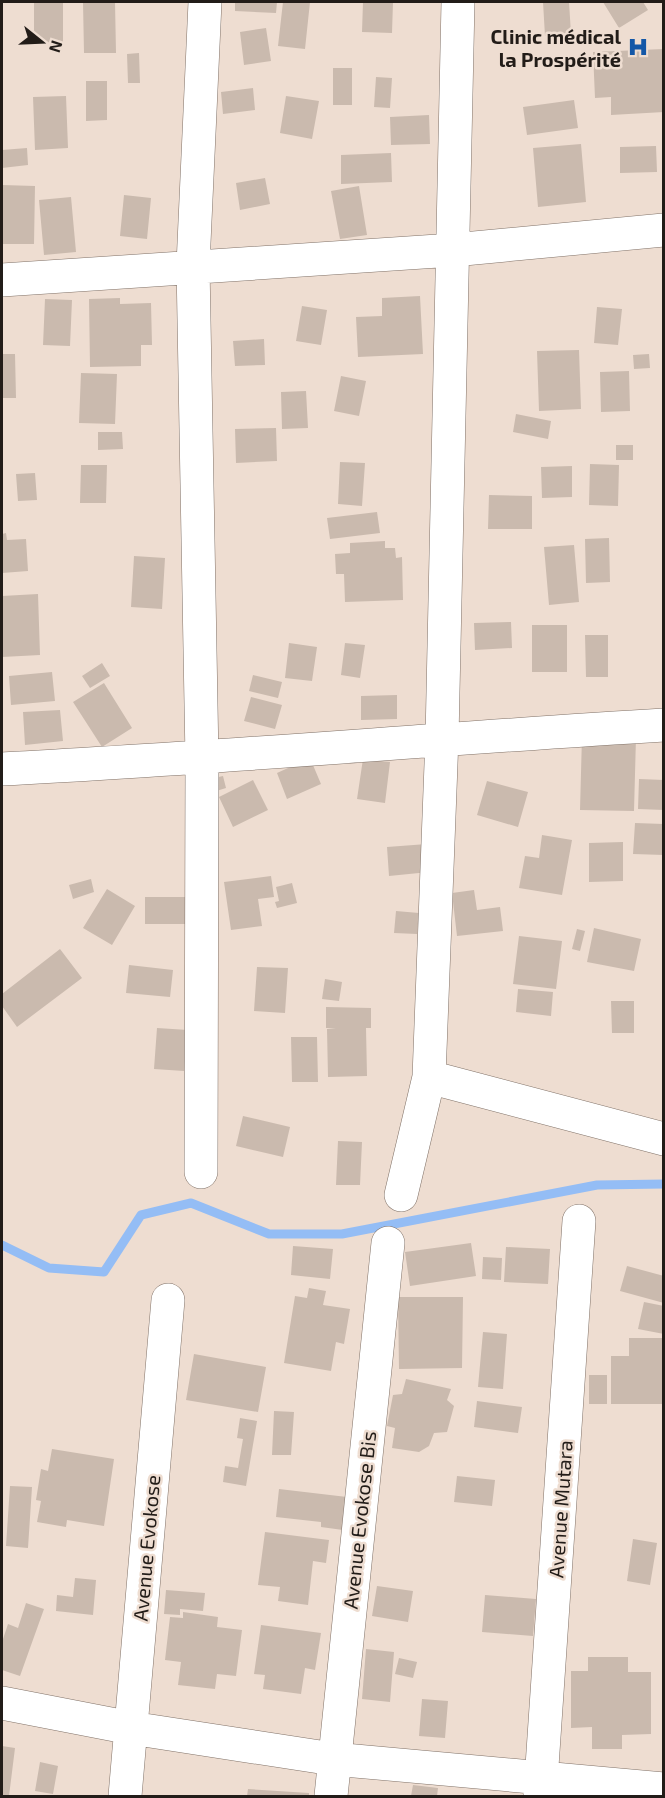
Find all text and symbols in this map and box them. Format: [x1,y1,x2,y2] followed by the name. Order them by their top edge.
[12,12,72,72] north arrow
[491,24,621,71] place label: Clinic médical la Prospérité
[626,35,650,59] hospital icon: Clinic médical la Prospérité
[46,38,68,55] text: N
[338,1430,380,1610] street label: Avenue Evokose Bis
[543,1439,577,1579] street label: Avenue Mutara
[128,1474,164,1622] street label: Avenue Evokose

